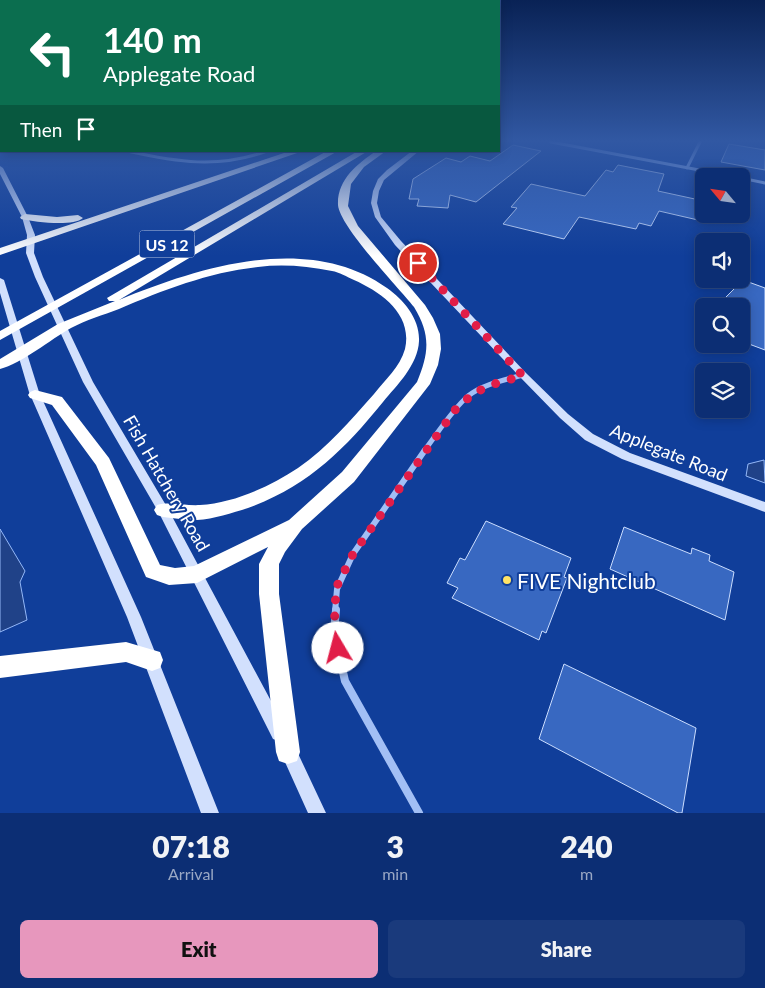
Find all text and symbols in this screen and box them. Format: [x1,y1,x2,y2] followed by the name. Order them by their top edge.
[103,18,202,60] text: 140 m
[20,20,85,85] icon: left
[103,60,255,87] text: Applegate Road
[72,115,100,143] icon: arrive
[20,118,62,141] text: Then
[695,168,750,222] north arrow
[695,168,750,418] map controls
[140,230,194,258] road number: US 12
[695,233,750,288] button: sound
[397,242,439,284] pin
[404,249,432,277] icon: arrive
[695,298,750,353] button: search
[695,363,750,418] button: layers
[119,411,215,555] street label: Fish Hatchery Road
[607,418,731,486] street label: Applegate Road
[517,568,656,593] place label: FIVE Nightclub
[501,574,513,586] marker: FIVE Nightclub
[311,621,363,673] position arrow
[152,828,230,864] text: 07:18
[386,828,404,864] text: 3
[560,828,613,864] text: 240
[168,864,214,883] text: Arrival
[382,864,408,883] text: min
[580,864,593,883] text: m
[20,920,378,978] button: Exit
[388,920,745,978] button: Share

